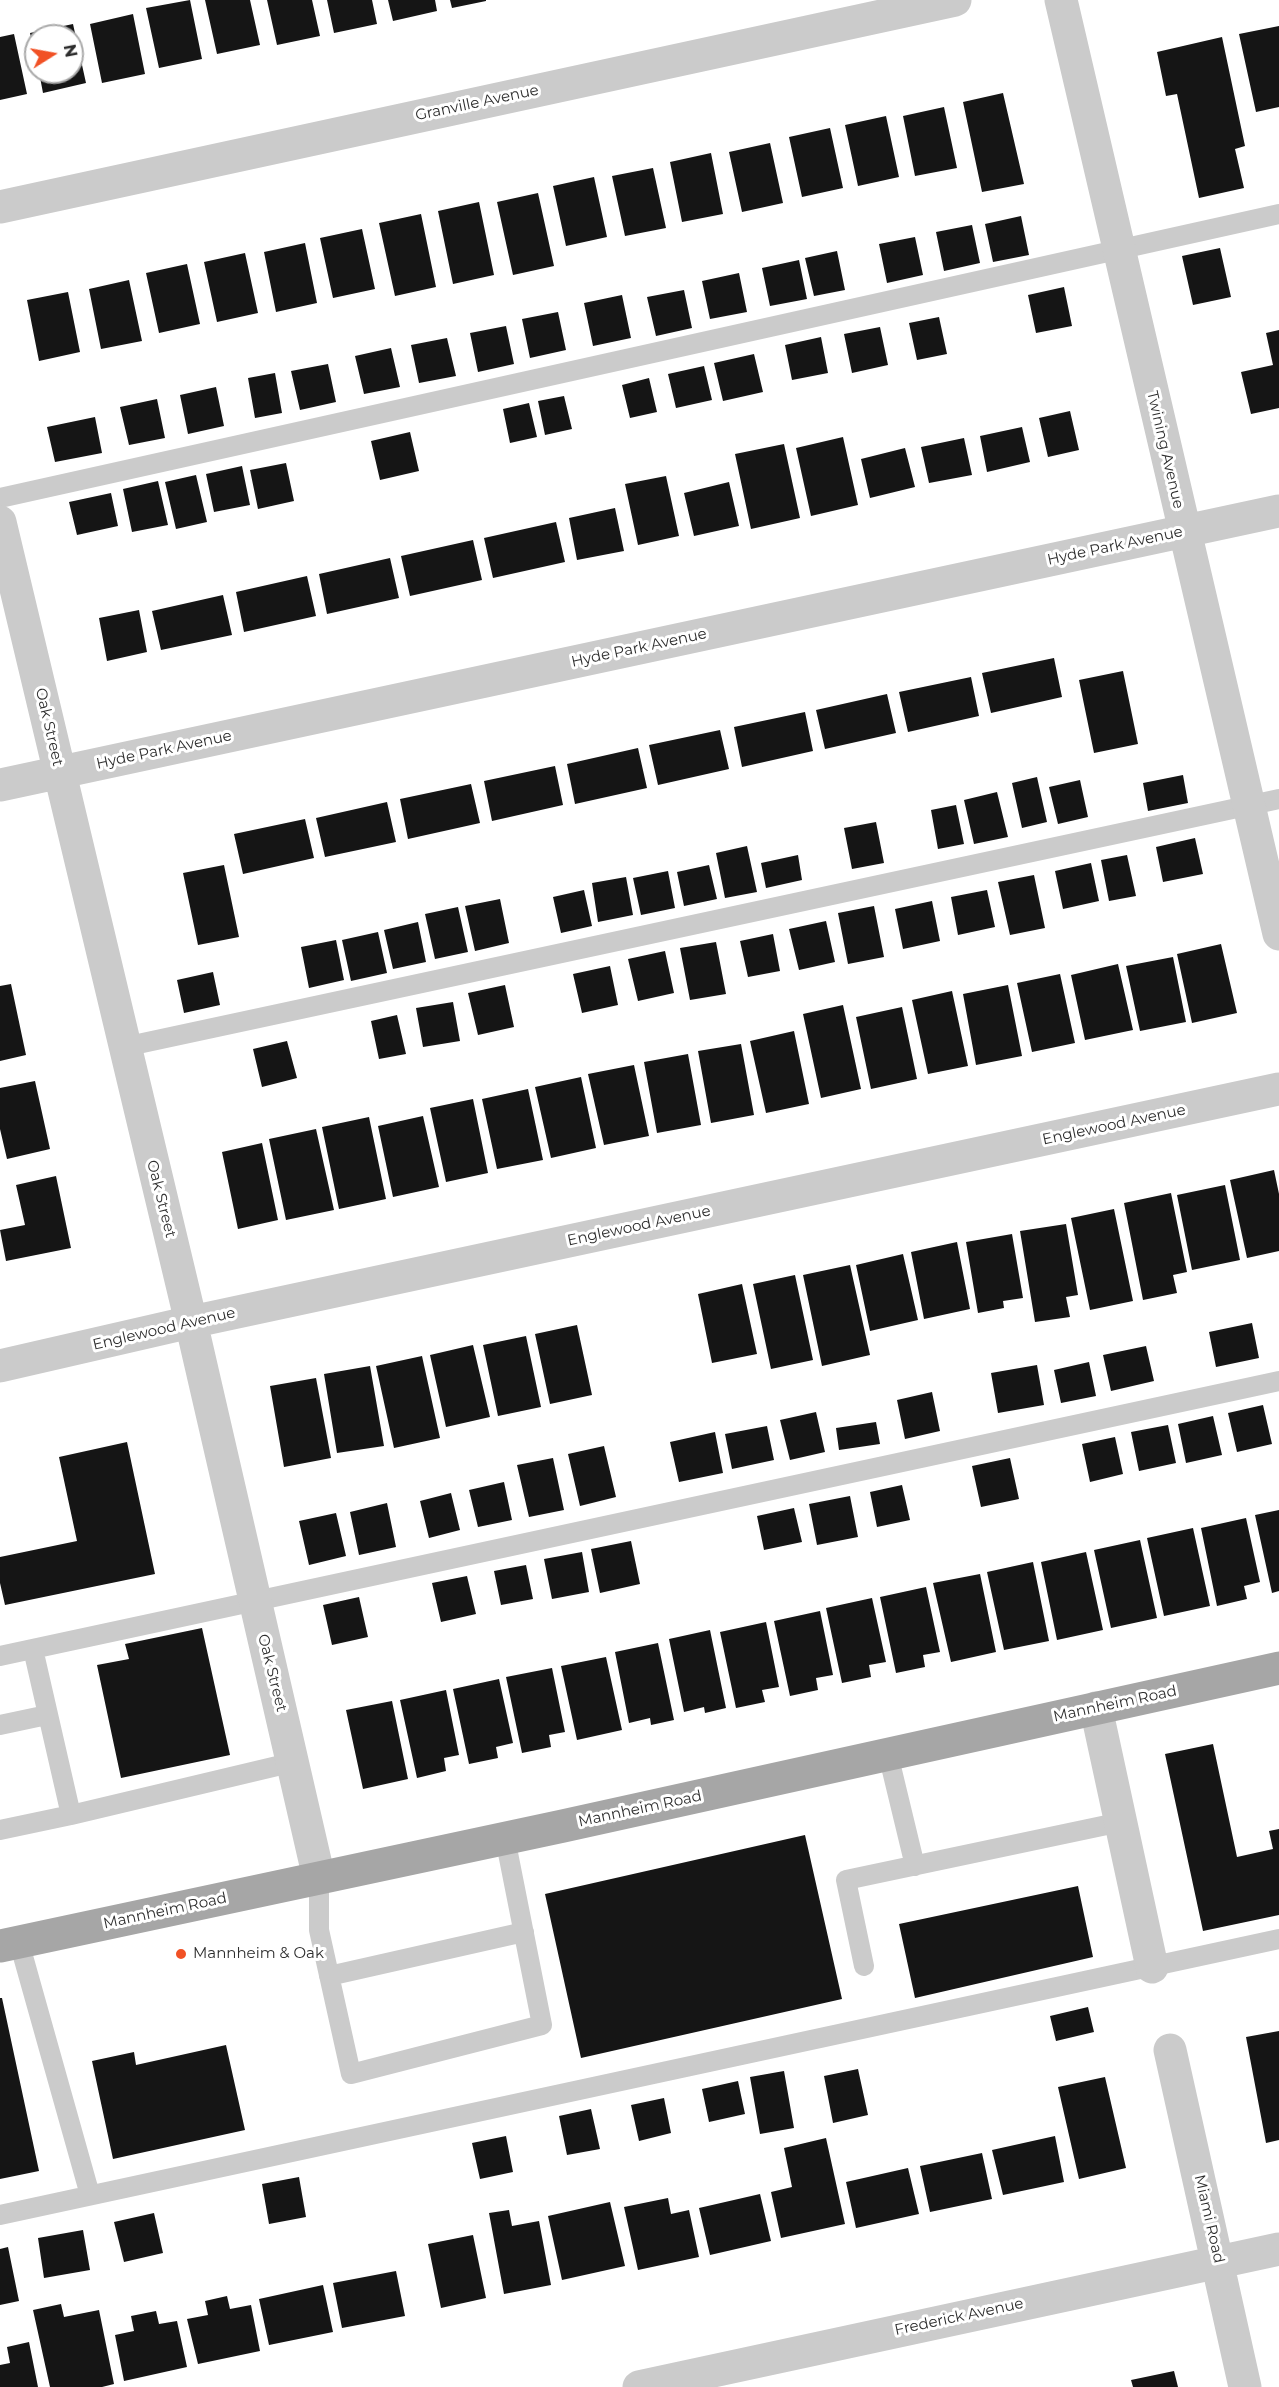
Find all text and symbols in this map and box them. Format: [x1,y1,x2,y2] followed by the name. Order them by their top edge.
[24,24,84,84] north arrow
[60,43,81,59] text: N
[414,81,540,125] street label: Granville Avenue
[1143,389,1187,511] street label: Twining Avenue
[1046,523,1184,569] street label: Hyde Park Avenue
[570,625,708,671] street label: Hyde Park Avenue
[31,686,67,768] street label: Oak Street
[95,727,233,773] street label: Hyde Park Avenue
[1041,1101,1187,1149] street label: Englewood Avenue
[143,1158,179,1240] street label: Oak Street
[566,1202,712,1250] street label: Englewood Avenue
[91,1304,237,1354] street label: Englewood Avenue
[254,1632,290,1714] street label: Oak Street
[1052,1682,1178,1726] street label: Mannheim Road
[577,1787,703,1831] street label: Mannheim Road
[102,1889,228,1933] street label: Mannheim Road
[193,1945,324,1963] place label: Mannheim & Oak
[174,1947,188,1961] marker: Mannheim & Oak
[1190,2173,1228,2265] street label: Miami Road
[893,2295,1025,2339] street label: Frederick Avenue

